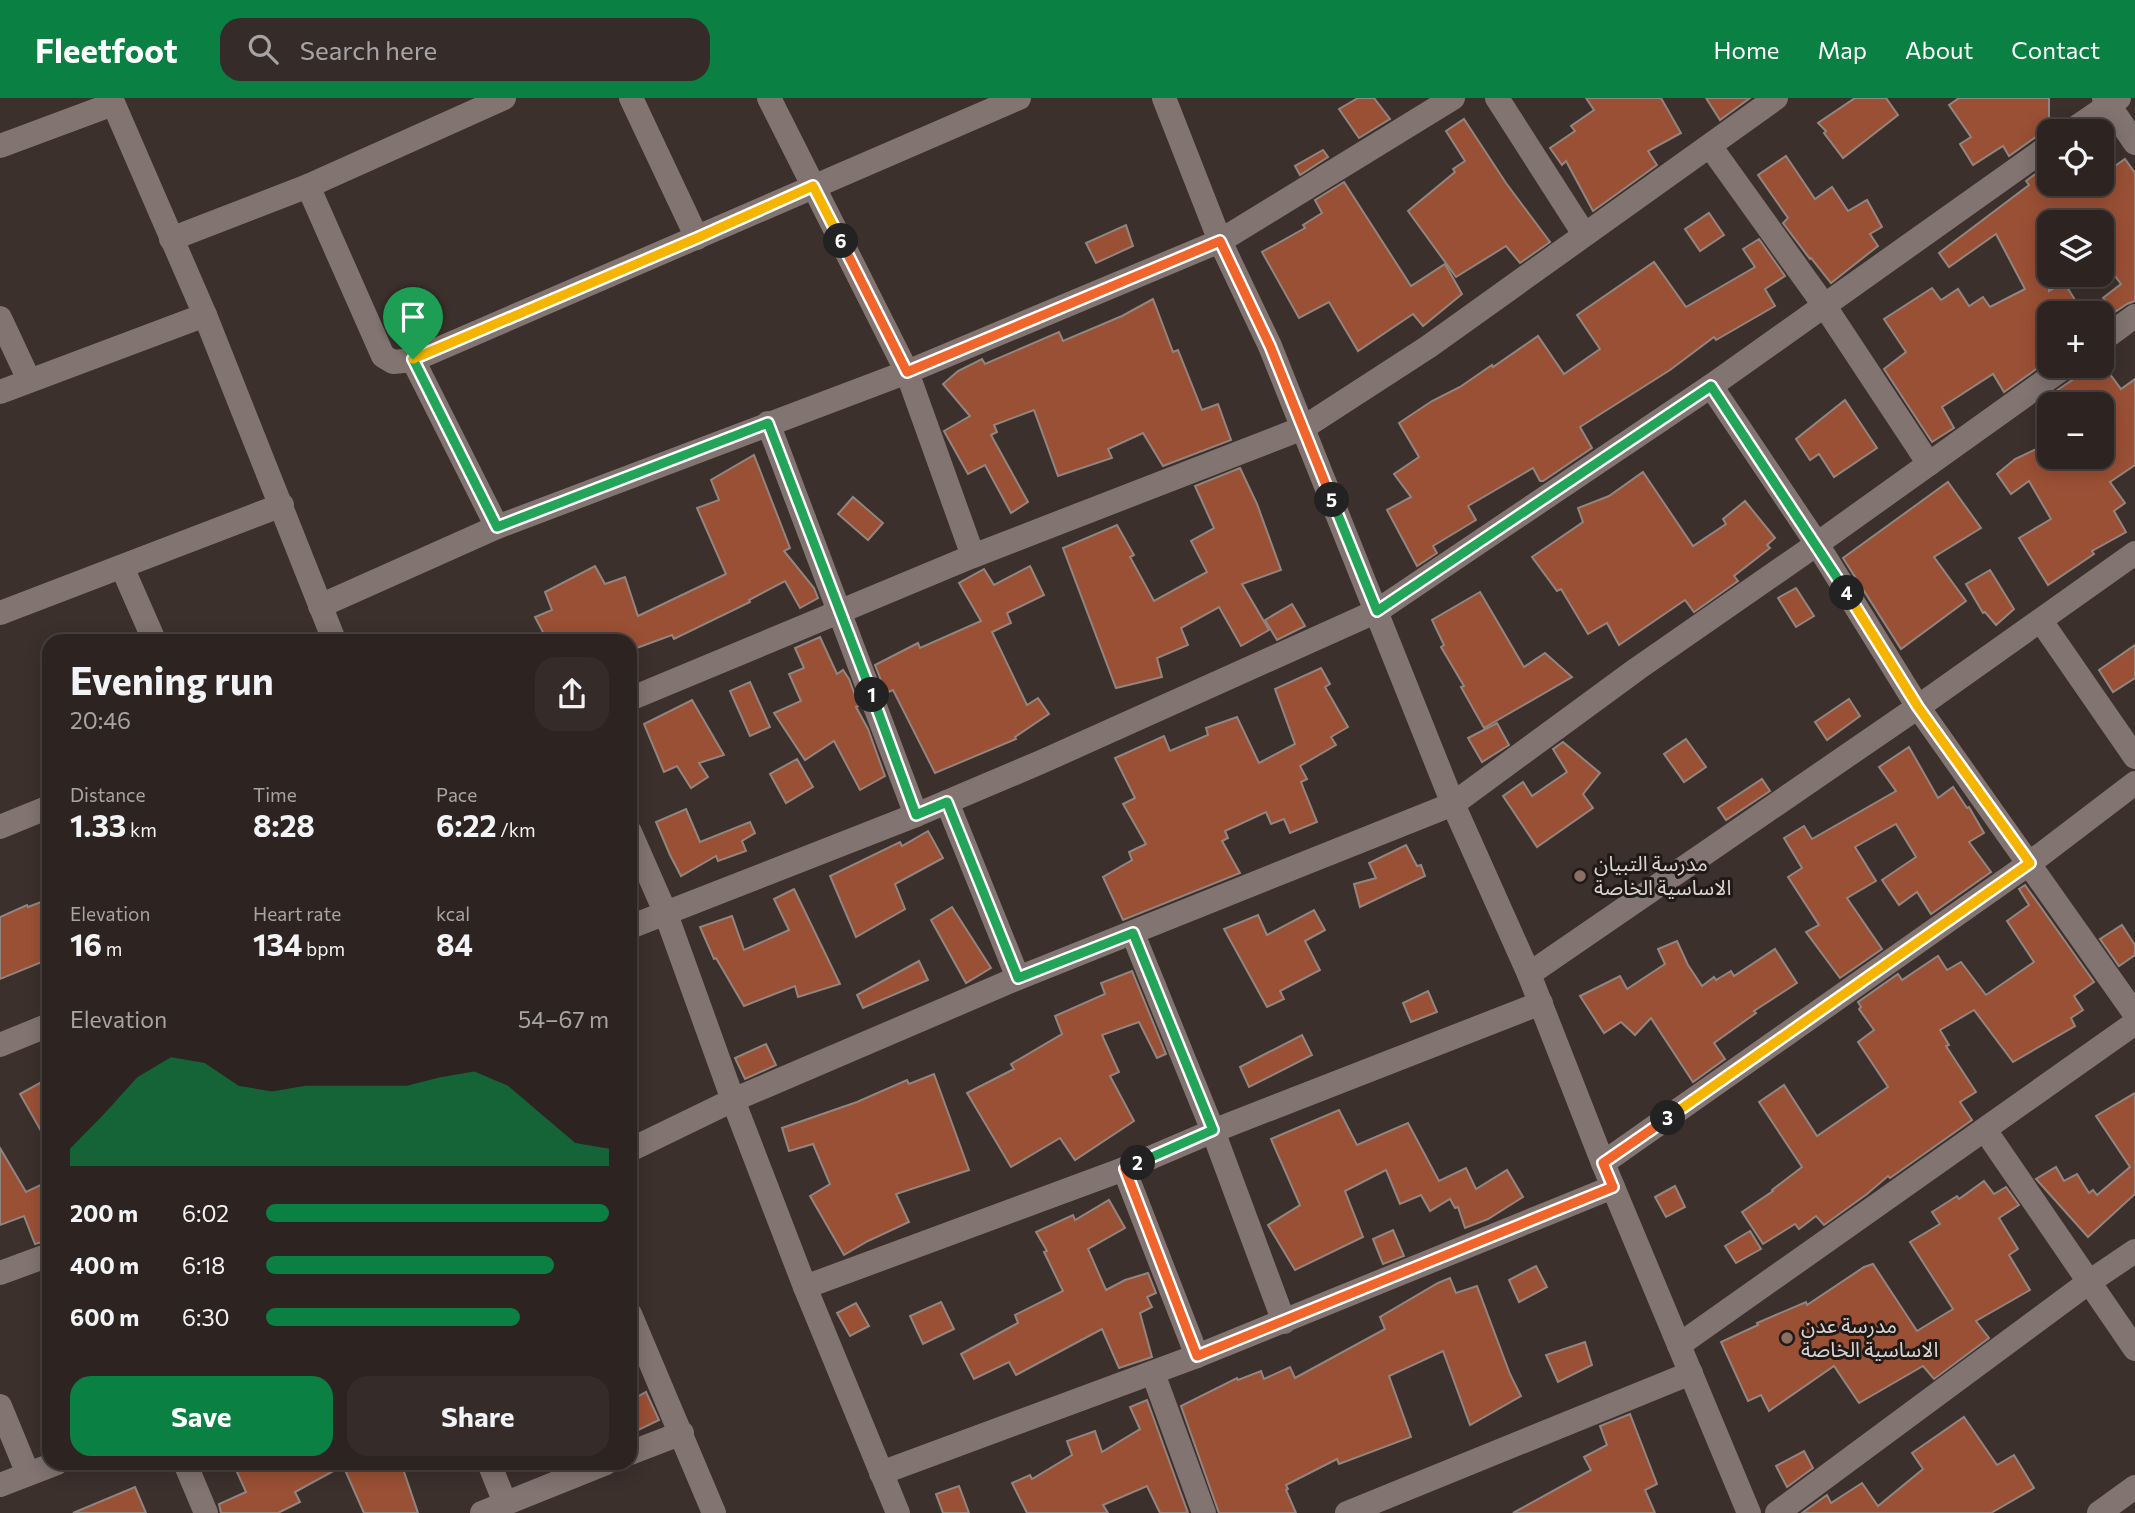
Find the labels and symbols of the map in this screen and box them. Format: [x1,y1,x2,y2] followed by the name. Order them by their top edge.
[824,223,858,258] pin: 6
[383,287,443,359] pin
[1314,482,1350,518] pin: 5
[1829,575,1864,610] pin: 4
[854,678,890,712] pin: 1
[1594,850,1731,899] place label: مدرسة التبيان الاساسية الخاصة
[1572,868,1588,884] marker: مدرسة التبيان الاساسية الخاصة
[1650,1100,1686,1136] pin: 3
[1120,1146,1156,1180] pin: 2
[1801,1312,1938,1361] place label: مدرسة عدن الاساسية الخاصة
[1779,1330,1795,1346] marker: مدرسة عدن الاساسية الخاصة

